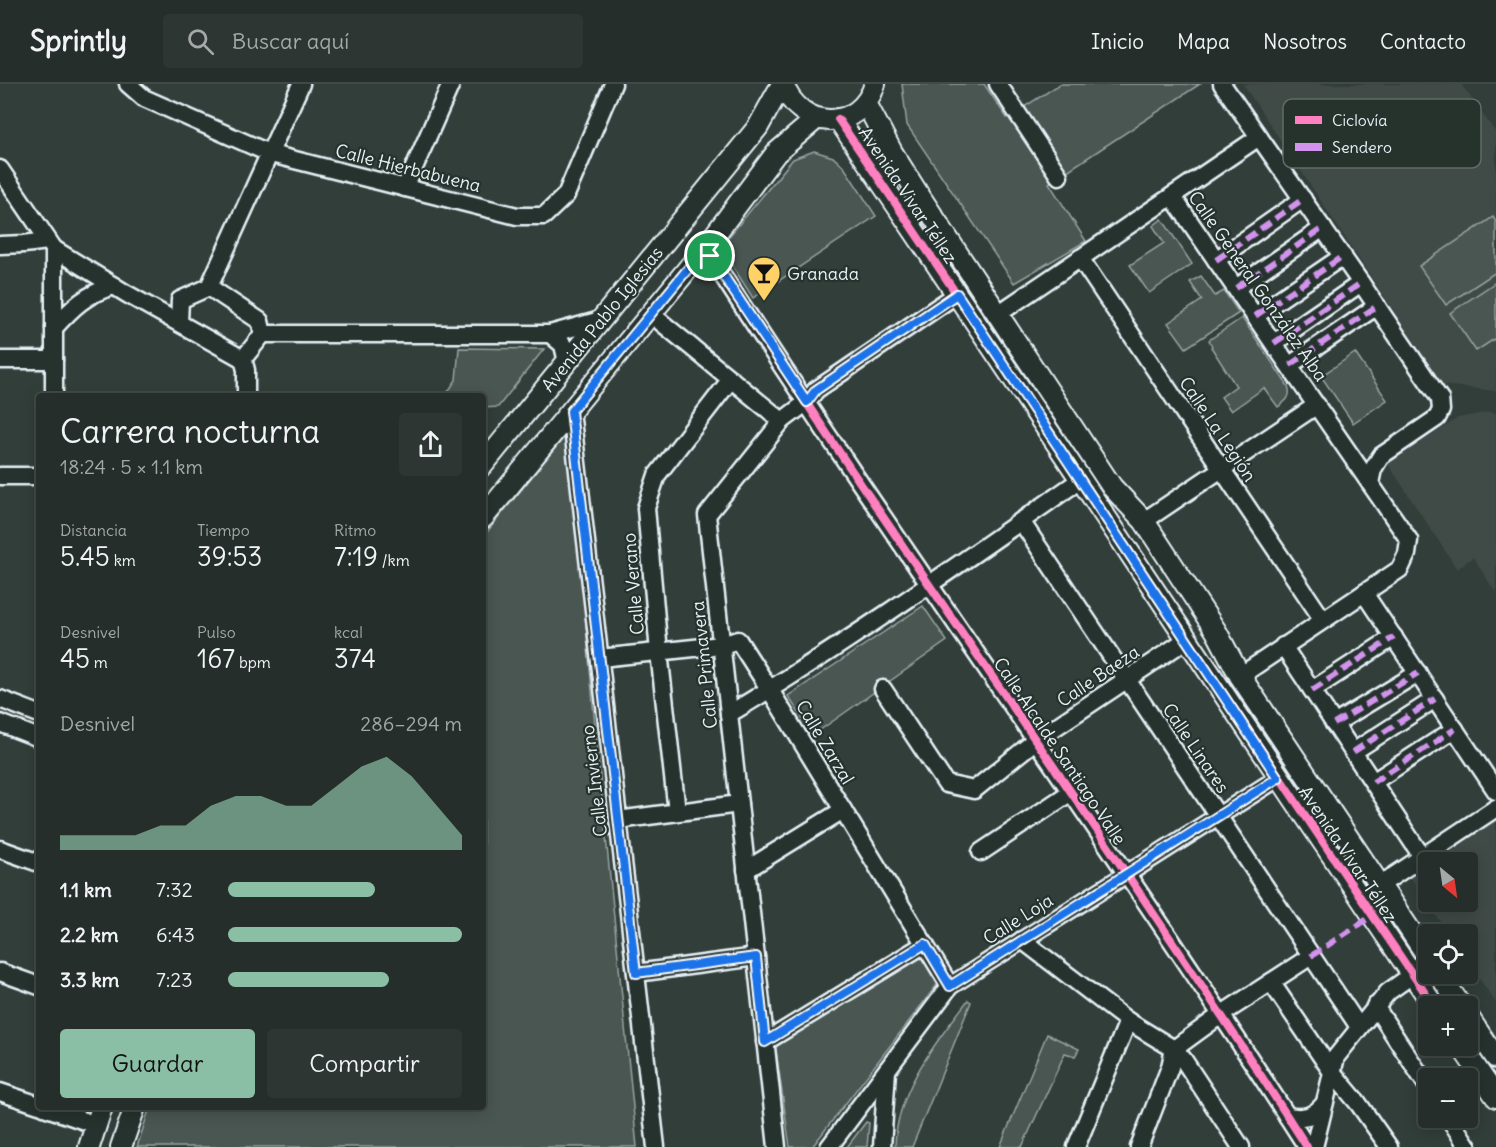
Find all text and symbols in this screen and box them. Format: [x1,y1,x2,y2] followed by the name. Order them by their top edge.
[163,14,583,68] search box
[30,23,127,59] text: Sprintly
[184,25,217,58] icon: search
[232,27,349,55] text: Buscar aquí
[1091,28,1144,55] text: Inicio
[1177,28,1230,55] text: Mapa
[1263,28,1347,55] text: Nosotros
[1380,28,1466,55] text: Contacto
[1283,99,1481,168] legend
[1332,110,1387,130] text: Ciclovía
[854,122,962,268] street label: Avenida Vivar Téllez
[1332,137,1392,157] text: Sendero
[333,139,483,197] street label: Calle Hierbabuena
[1183,186,1333,386] street label: Calle General González Alba
[684,230,735,281] pin
[693,239,726,272] icon: arrive
[536,242,668,396] street label: Avenida Pablo Iglesias
[746,255,782,302] bar icon: Granada
[787,262,859,285] place label: Granada
[1174,372,1262,486] street label: Calle La Legión
[60,410,320,452] text: Carrera nocturna
[399,413,462,476] button: share
[60,454,203,479] text: 18:24 · 5 × 1.1 km
[60,520,127,540] text: Distancia
[197,520,250,540] text: Tiempo
[334,520,376,540] text: Ritmo
[617,532,649,636] street label: Calle Verano
[60,540,110,573] text: 5.45
[197,540,262,573] text: 39:53
[334,540,378,573] text: 7:19
[110,550,136,570] text: km
[378,550,410,570] text: /km
[686,600,722,730] street label: Calle Primavera
[60,622,120,642] text: Desnivel
[197,622,236,642] text: Pulso
[334,622,363,642] text: kcal
[1052,640,1144,712] street label: Calle Baeza
[60,642,90,675] text: 45
[197,642,235,675] text: 167
[334,642,376,675] text: 374
[90,652,108,672] text: m
[235,652,271,672] text: bpm
[989,653,1131,849] street label: Calle Alcalde Santiago Valle
[791,696,859,788] street label: Calle Zarzal
[1158,699,1234,797] street label: Calle Linares
[60,711,135,736] text: Desnivel
[360,711,462,736] text: 286–294 m
[576,724,612,838] street label: Calle Invierno
[1294,781,1402,927] street label: Avenida Vivar Téllez
[1418,852,1478,912] north arrow
[1418,852,1478,1128] map controls
[60,877,112,902] text: 1.1 km
[156,877,193,902] text: 7:32
[979,889,1057,949] street label: Calle Loja
[60,922,119,947] text: 2.2 km
[156,922,195,947] text: 6:43
[1418,924,1478,984] button: locate
[60,967,119,992] text: 3.3 km
[156,967,193,992] text: 7:23
[1418,996,1478,1056] button: +
[60,1029,255,1098] button: Guardar
[267,1029,462,1098] button: Compartir
[1418,1068,1478,1128] button: −

